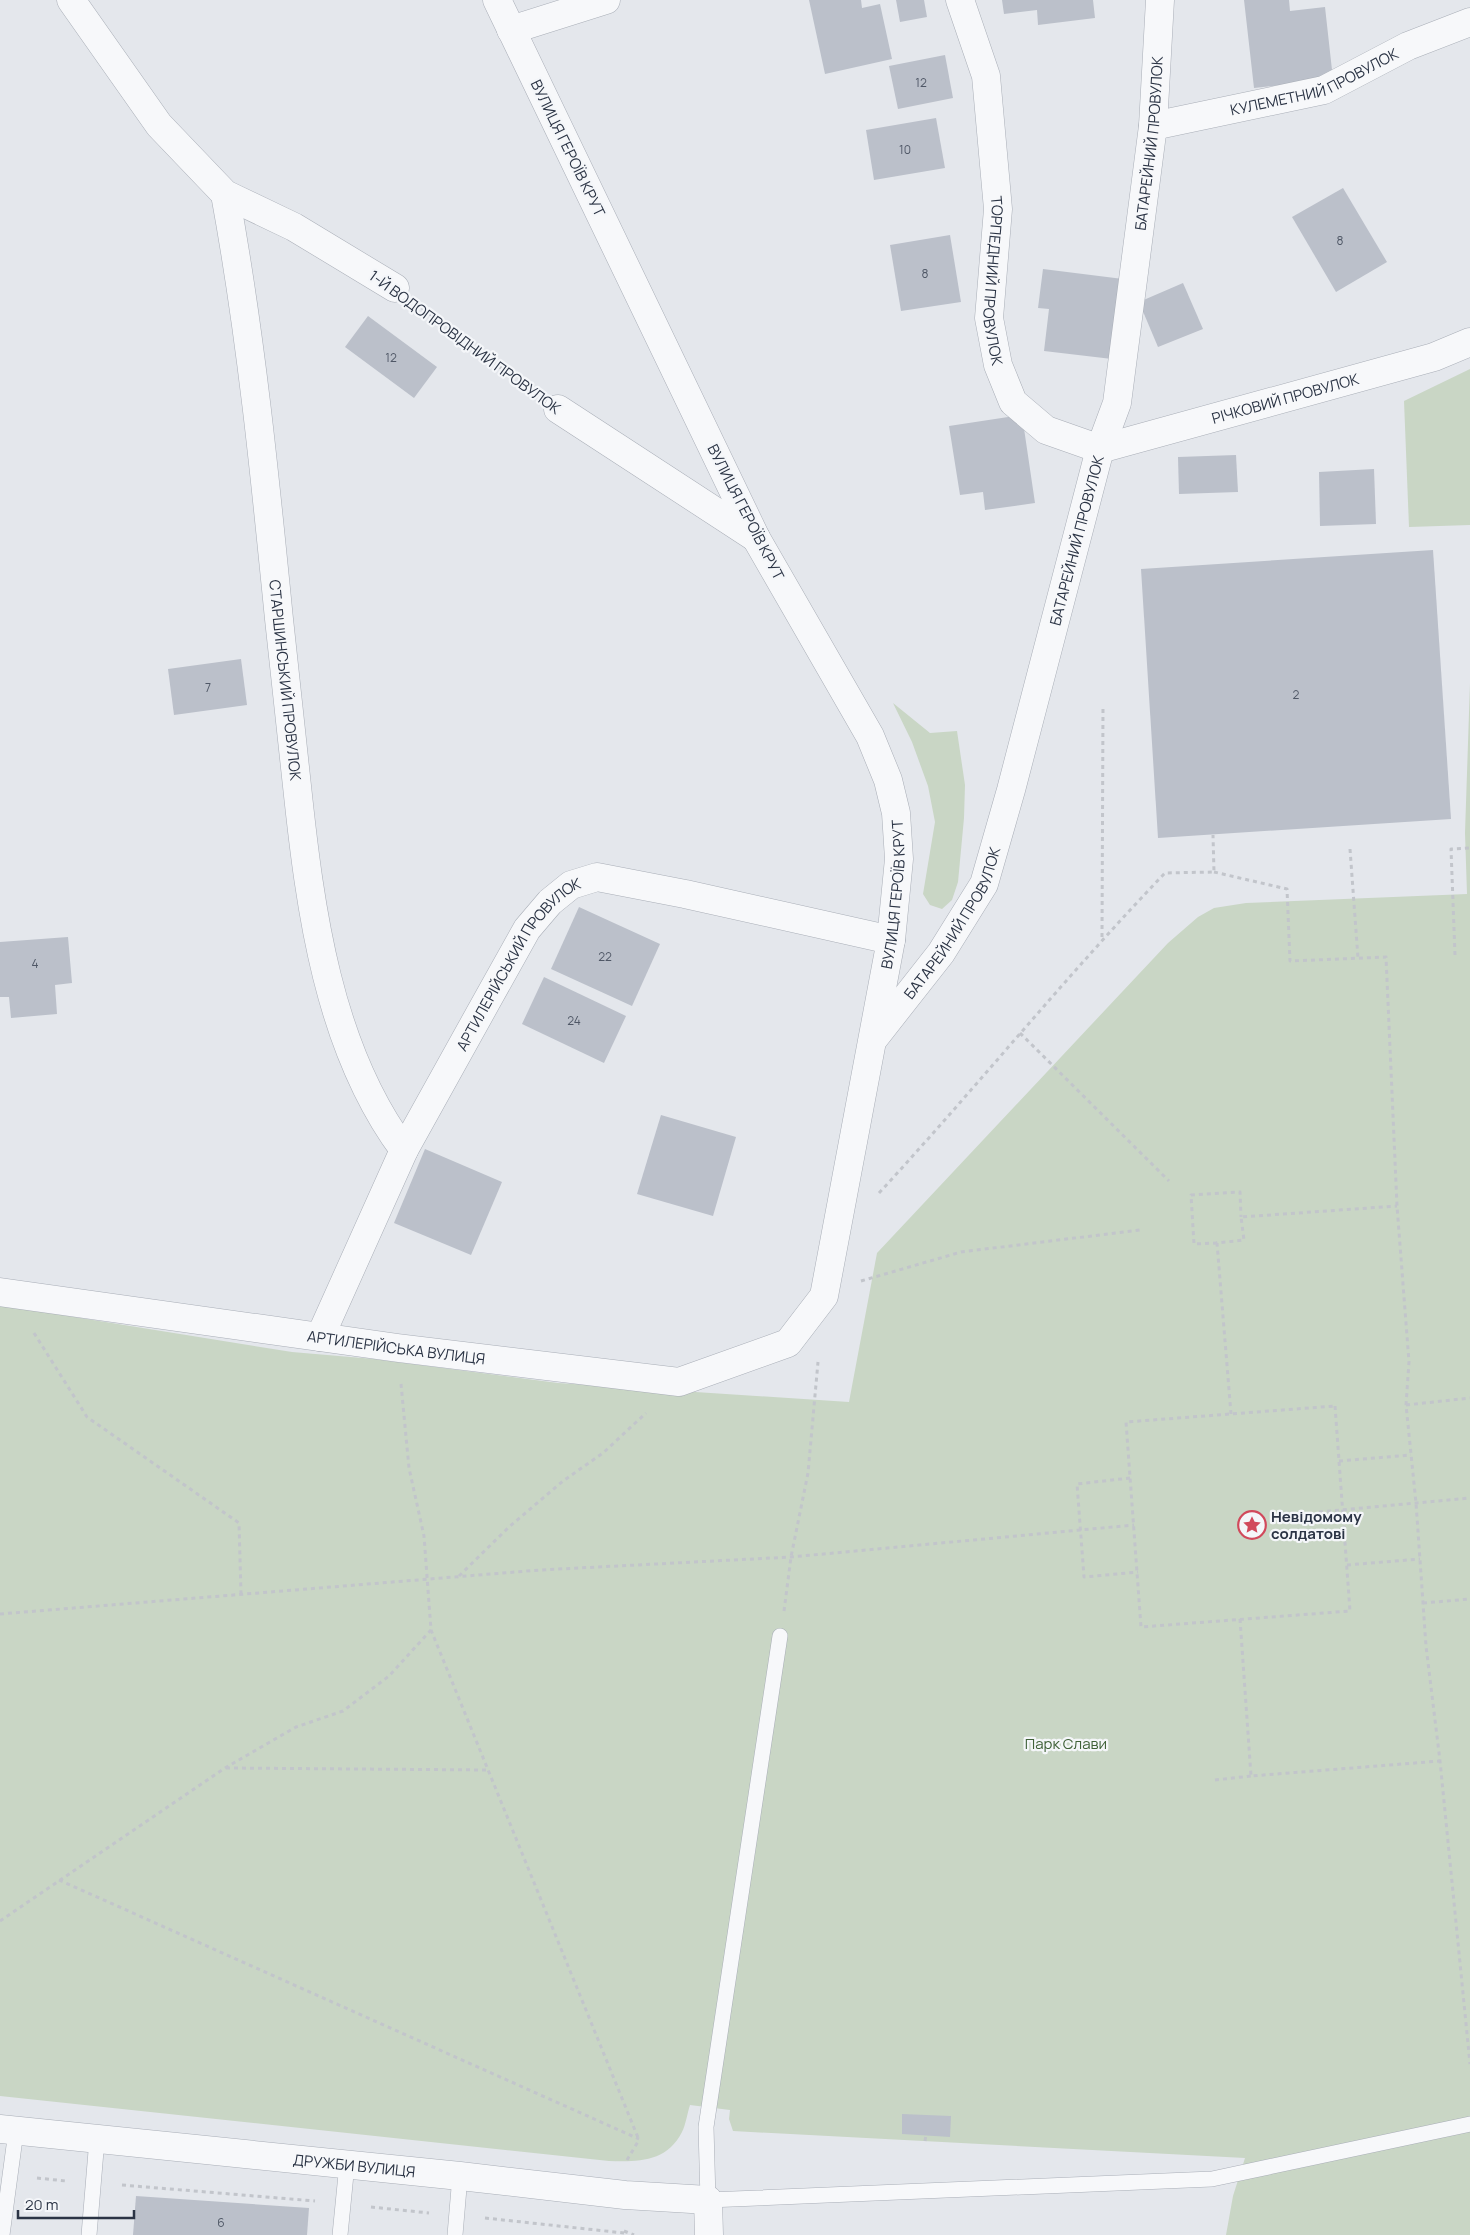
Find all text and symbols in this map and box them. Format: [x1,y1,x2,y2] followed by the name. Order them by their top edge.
[1228,43,1402,120] street label: КУЛЕМЕТНИЙ ПРОВУЛОК
[1129,56,1167,232] street label: БАТАРЕЙНИЙ ПРОВУЛОК
[915,74,927,91] house number: 12
[526,76,610,220] street label: ВУЛИЦЯ ГЕРОЇВ КРУТ
[899,141,911,158] house number: 10
[978,195,1009,367] street label: ТОРПЕДНИЙ ПРОВУЛОК
[1337,232,1344,249] house number: 8
[365,265,565,419] street label: 1-Й ВОДОПРОВІДНИЙ ПРОВУЛОК
[922,265,929,282] house number: 8
[385,349,397,366] house number: 12
[1209,368,1361,428] street label: РІЧКОВИЙ ПРОВУЛОК
[703,440,789,584] street label: ВУЛИЦЯ ГЕРОЇВ КРУТ
[1044,453,1108,628] street label: БАТАРЕЙНИЙ ПРОВУЛОК
[265,579,307,782] street label: СТАРШИНСЬКИЙ ПРОВУЛОК
[205,679,211,696] house number: 7
[1293,686,1300,703] house number: 2
[875,819,910,971] street label: ВУЛИЦЯ ГЕРОЇВ КРУТ
[899,844,1005,1003] street label: БАТАРЕЙНИЙ ПРОВУЛОК
[451,872,583,1054] street label: АРТИЛЕРІЙСЬКИЙ ПРОВУЛОК
[598,948,612,965] house number: 22
[31,955,39,972] house number: 4
[567,1012,581,1029] house number: 24
[306,1325,486,1369] street label: АРТИЛЕРІЙСЬКА ВУЛИЦЯ
[1271,1506,1362,1544] place label: Невідомому солдатові
[1237,1510,1267,1540] place icon: Невідомому солдатові
[1025,1733,1107,1754] park label: Парк Слави
[292,2148,416,2182] street label: ДРУЖБИ ВУЛИЦЯ
[18,2188,134,2220] scale bar
[25,2194,58,2215] text: 20 m
[217,2214,225,2231] house number: 6

